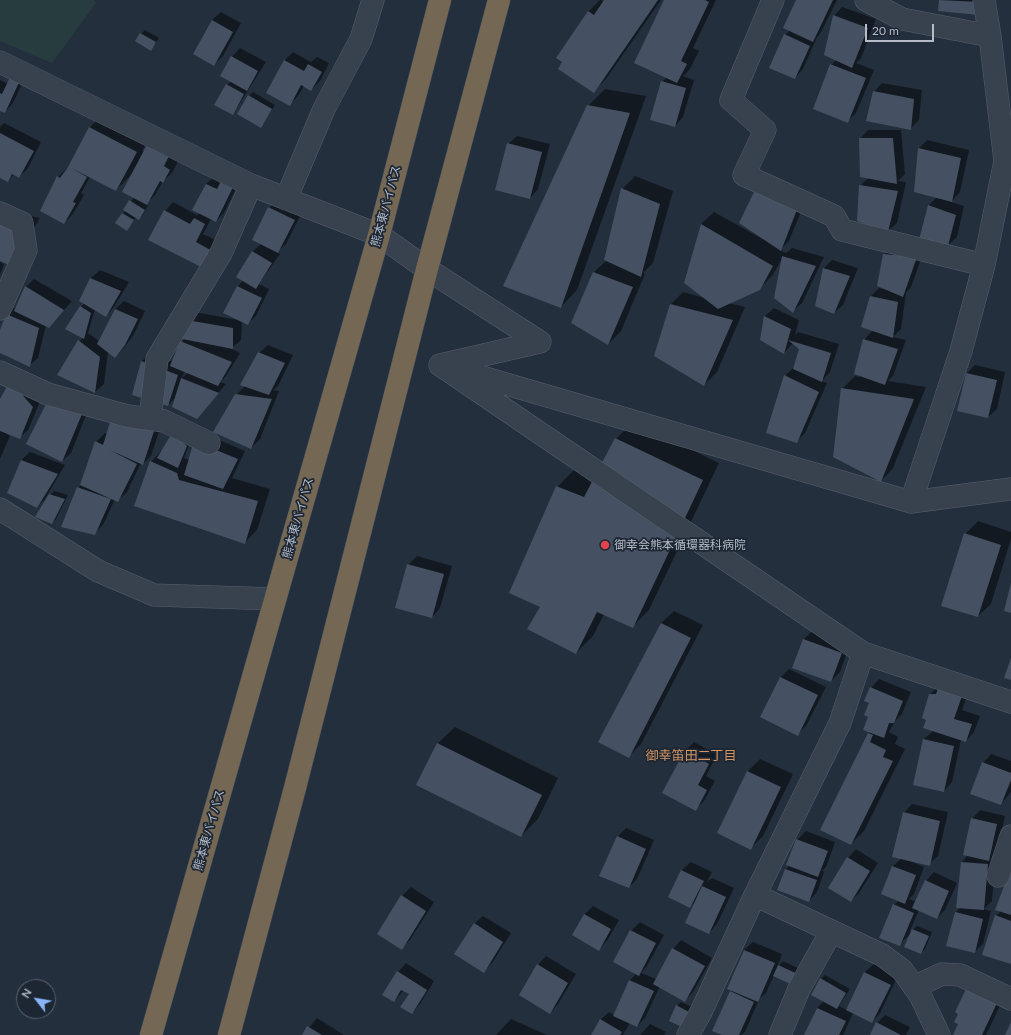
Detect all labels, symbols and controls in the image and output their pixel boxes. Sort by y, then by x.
scale bar [867,16,936,42]
text: 20 m [872,23,899,38]
street label: 熊本東バイパス [368,164,404,248]
street label: 熊本東バイパス [280,476,316,560]
place label: 御幸会熊本循環器科病院 [614,538,746,552]
marker: 御幸会熊本循環器科病院 [599,539,611,551]
district label: 御幸笛田二丁目 [646,748,736,764]
street label: 熊本東バイパス [191,788,227,872]
north arrow [16,979,56,1019]
text: N [18,986,34,1000]

